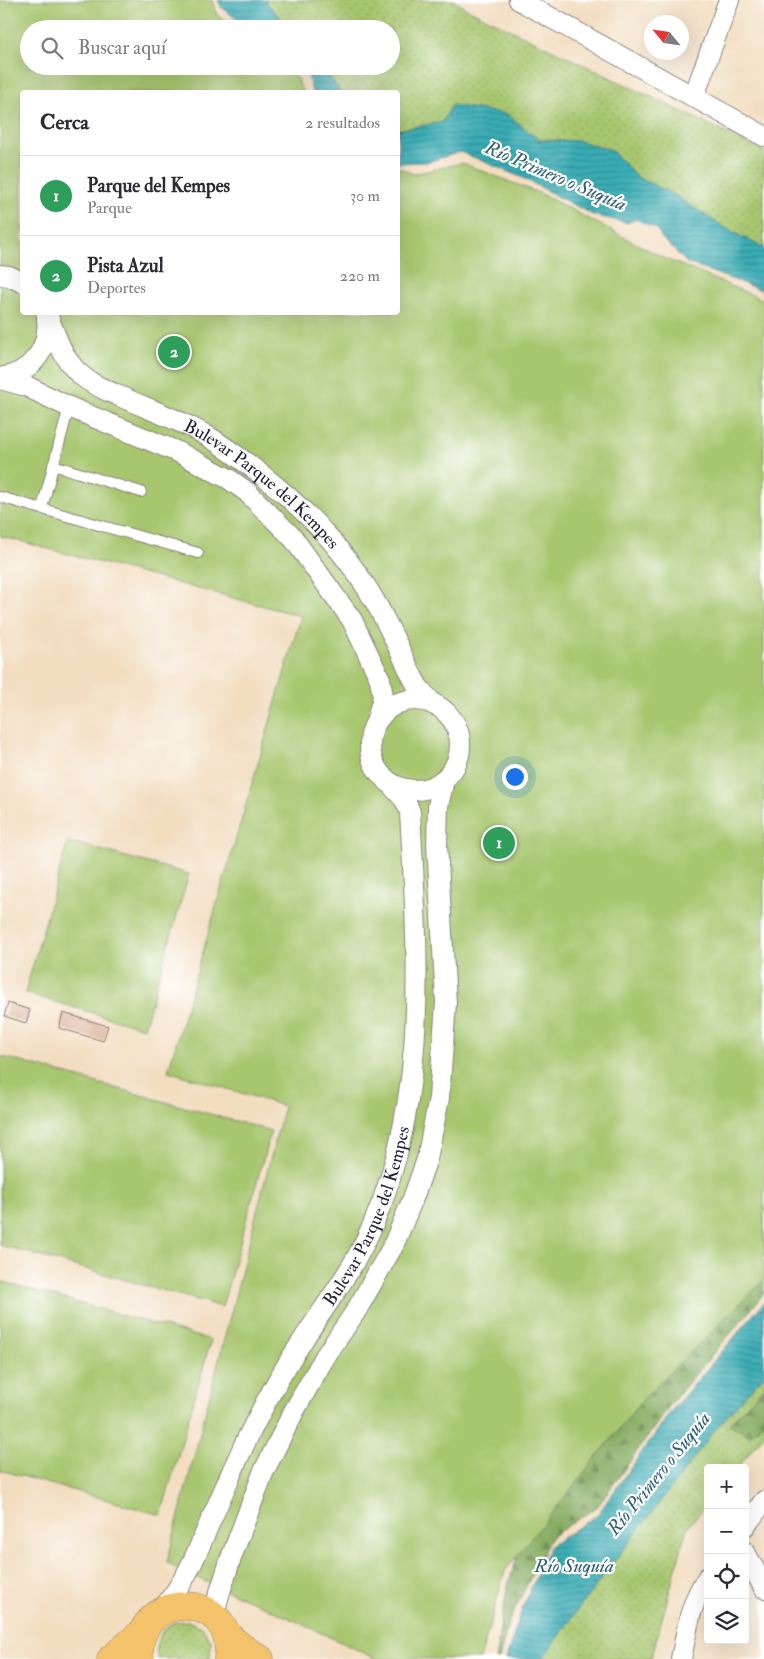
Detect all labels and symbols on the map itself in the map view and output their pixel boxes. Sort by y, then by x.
north arrow [644,15,689,60]
water label: Río Primero o Suquía [480,135,630,217]
pin: 2 [158,333,190,371]
street label: Bulevar Parque del Kempes [180,415,344,554]
your location [502,764,528,790]
pin: 1 [483,824,515,862]
street label: Bulevar Parque del Kempes [318,1124,415,1311]
water label: Río Primero o Suquía [601,1407,716,1541]
water label: Río Suquía [533,1554,614,1578]

